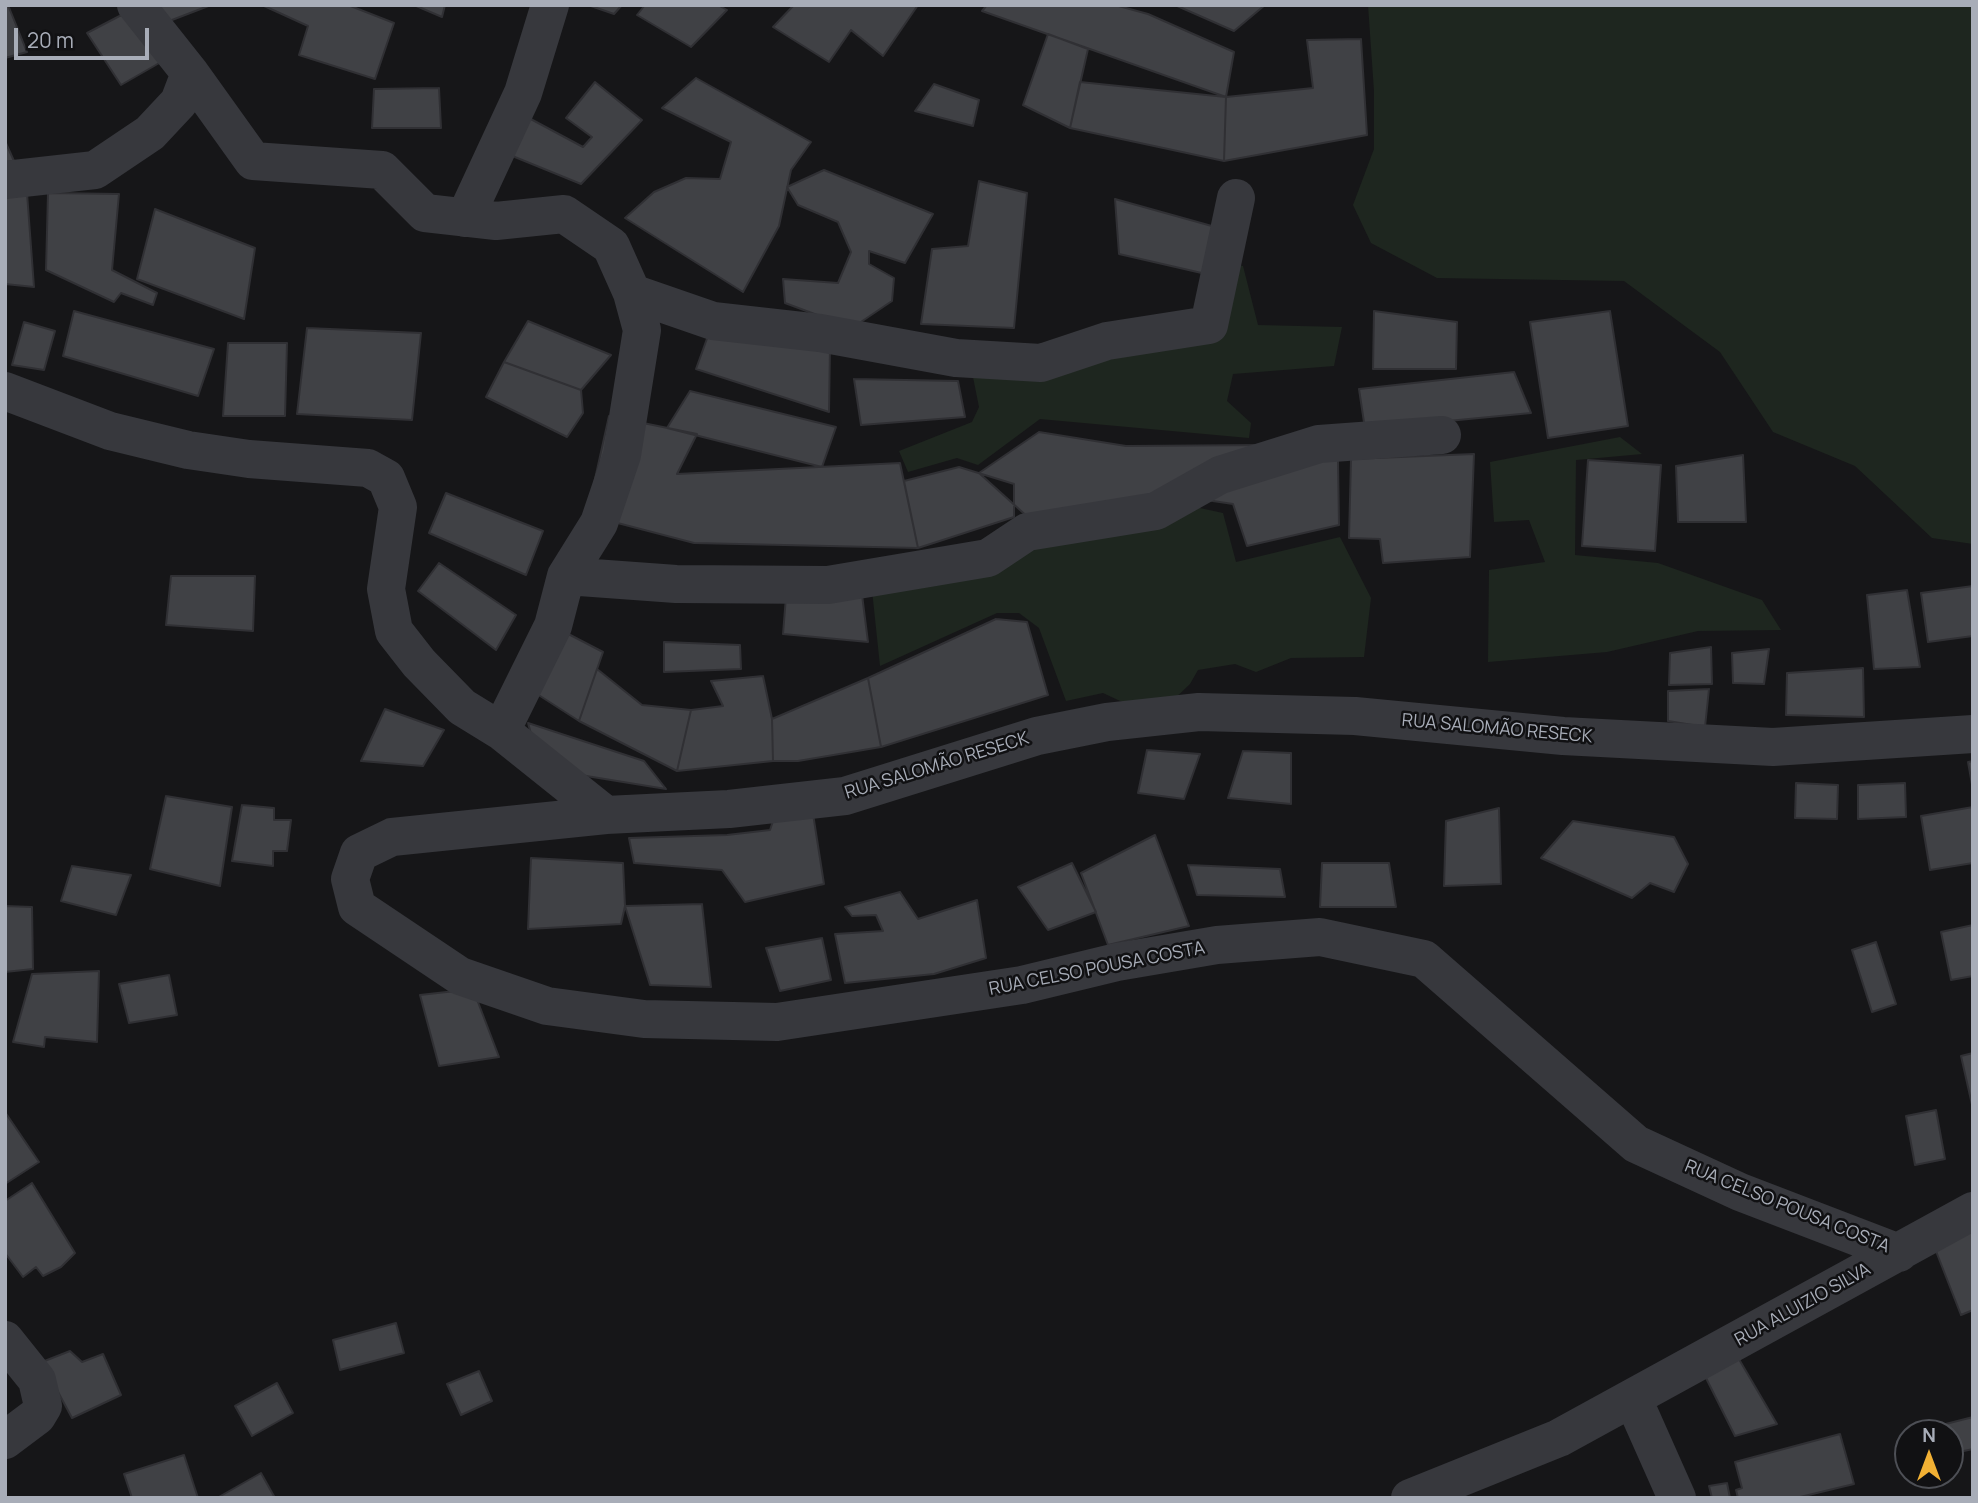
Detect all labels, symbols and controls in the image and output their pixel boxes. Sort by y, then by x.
scale bar [18,14,152,58]
text: 20 m [27,26,74,54]
street label: RUA SALOMÃO RESECK [1401,710,1593,748]
street label: RUA SALOMÃO RESECK [842,728,1032,804]
street label: RUA CELSO POUSA COSTA [987,937,1207,1001]
street label: RUA CELSO POUSA COSTA [1681,1156,1893,1258]
street label: RUA ALUIZIO SILVA [1731,1259,1875,1351]
north arrow [1894,1419,1964,1489]
text: N [1922,1422,1936,1448]

